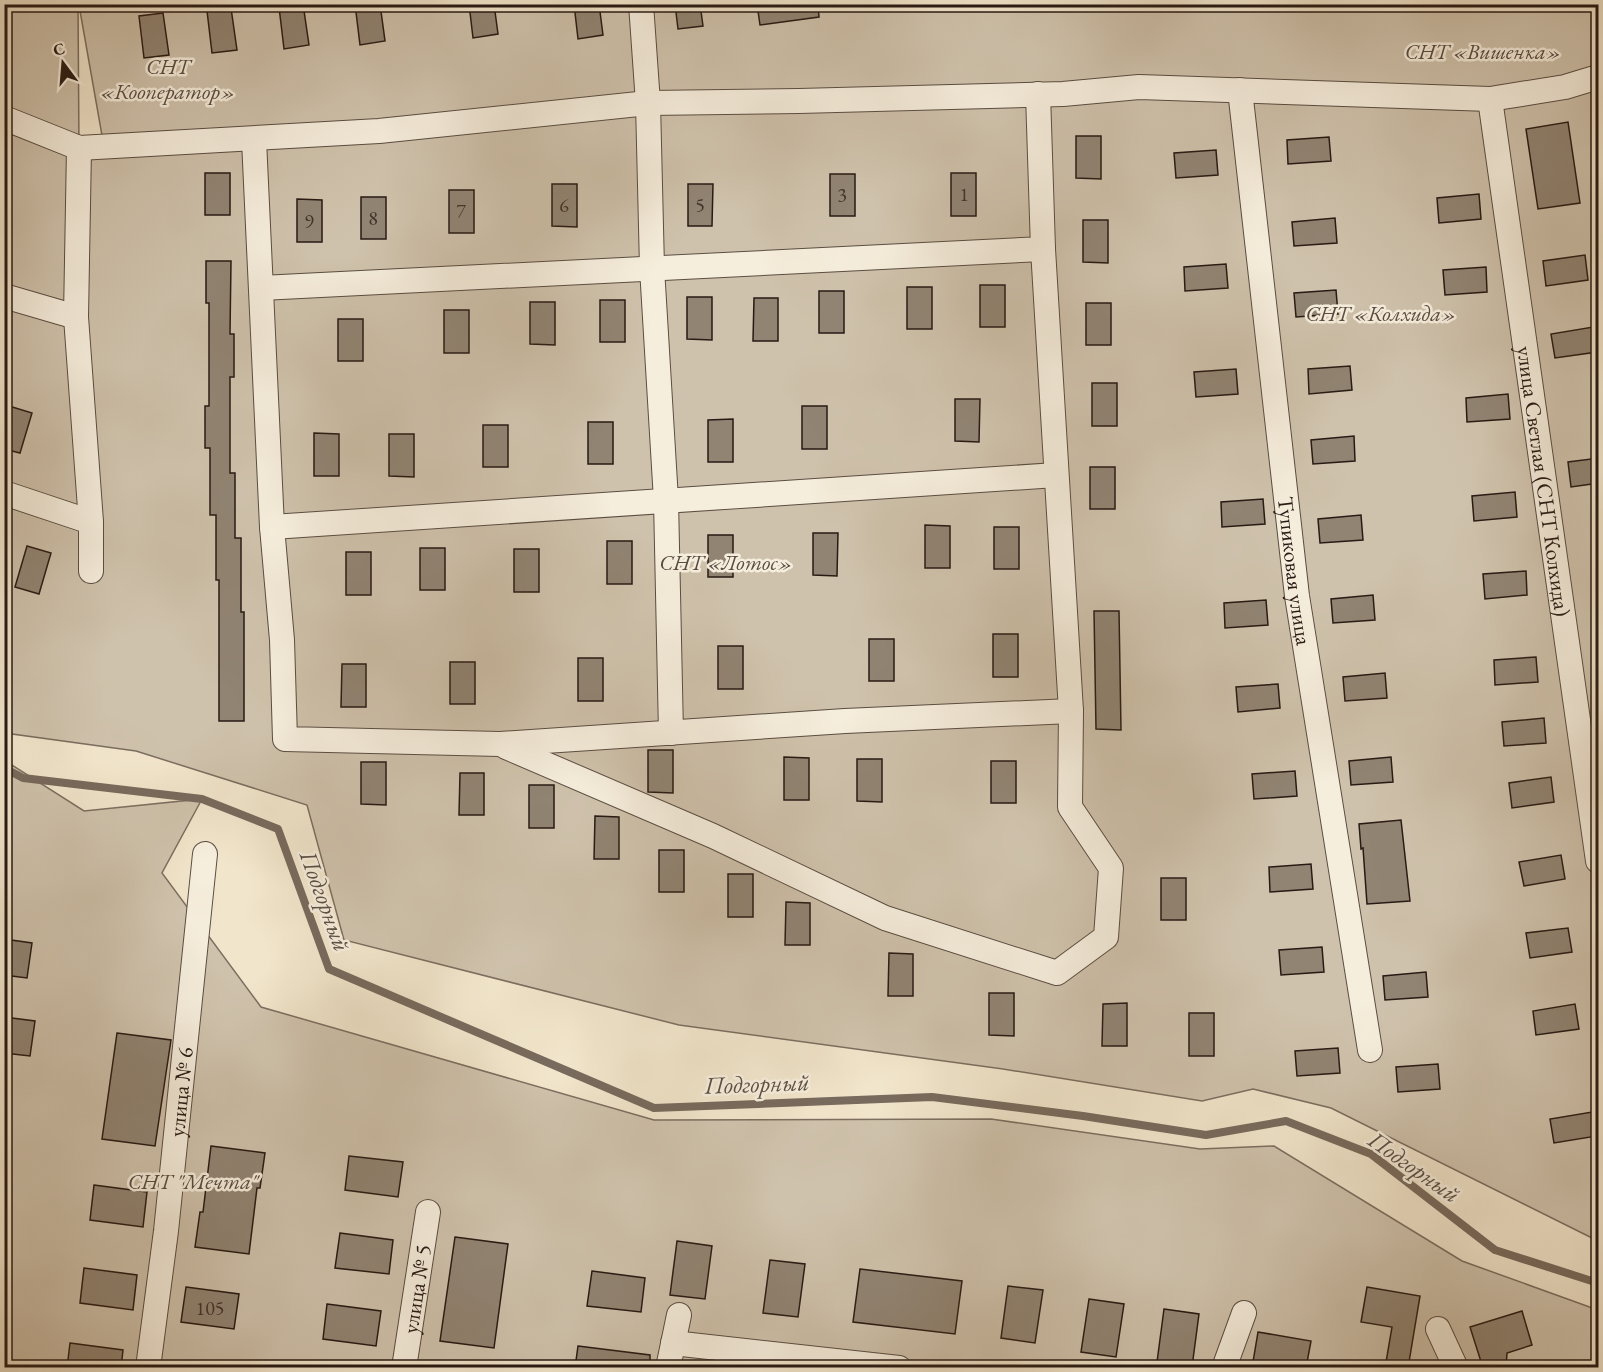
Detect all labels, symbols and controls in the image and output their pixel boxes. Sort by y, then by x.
north arrow [33,33,93,93]
text: С [51,37,67,61]
park label: СНТ «Вишенка» [1405,37,1561,66]
park label: СНТ «Кооператор» [101,52,235,106]
house number: 1 [959,181,969,207]
house number: 3 [837,182,847,208]
house number: 6 [559,192,569,218]
house number: 5 [695,192,705,218]
house number: 7 [456,198,466,224]
house number: 8 [368,205,378,231]
house number: 9 [304,208,314,234]
park label: СНТ «Колхида» [1306,299,1456,328]
street label: улица Светлая (СНТ Колхида) [1510,344,1577,618]
street label: Тупиковая улица [1271,495,1319,648]
park label: СНТ «Лотос» [659,548,793,577]
water label: Подгорный [293,845,358,955]
street label: улица № 6 [162,1045,200,1138]
water label: Подгорный [703,1066,810,1101]
water label: Подгорный [1362,1123,1466,1209]
park label: СНТ "Мечта" [128,1167,261,1196]
street label: улица № 5 [395,1242,438,1336]
house number: 105 [196,1295,224,1321]

